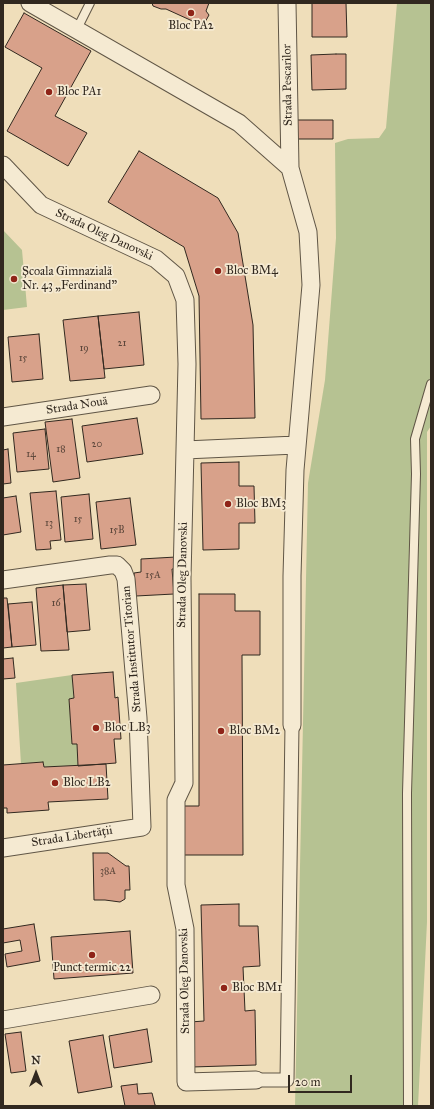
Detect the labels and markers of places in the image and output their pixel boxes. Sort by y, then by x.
marker: Bloc PA2 [186,8,196,18]
place label: Bloc PA2 [168,19,214,33]
place label: Bloc PA1 [57,85,101,99]
marker: Bloc PA1 [44,87,54,97]
place label: Bloc BM4 [226,264,278,278]
place label: Școala Gimnazială Nr. 43 „Ferdinand” [22,265,117,293]
marker: Bloc BM4 [213,266,223,276]
marker: Școala Gimnazială Nr. 43 „Ferdinand” [9,274,19,284]
place label: Bloc BM3 [236,497,286,511]
marker: Bloc BM3 [223,499,233,509]
place label: Bloc LB3 [104,721,151,735]
marker: Bloc LB3 [91,723,101,733]
place label: Bloc BM2 [229,724,280,738]
marker: Bloc BM2 [216,726,226,736]
place label: Bloc LB2 [63,776,111,790]
marker: Bloc LB2 [50,778,60,788]
marker: Punct termic 22 [87,950,97,960]
place label: Punct termic 22 [53,961,131,975]
place label: Bloc BM1 [232,981,282,995]
marker: Bloc BM1 [219,983,229,993]

